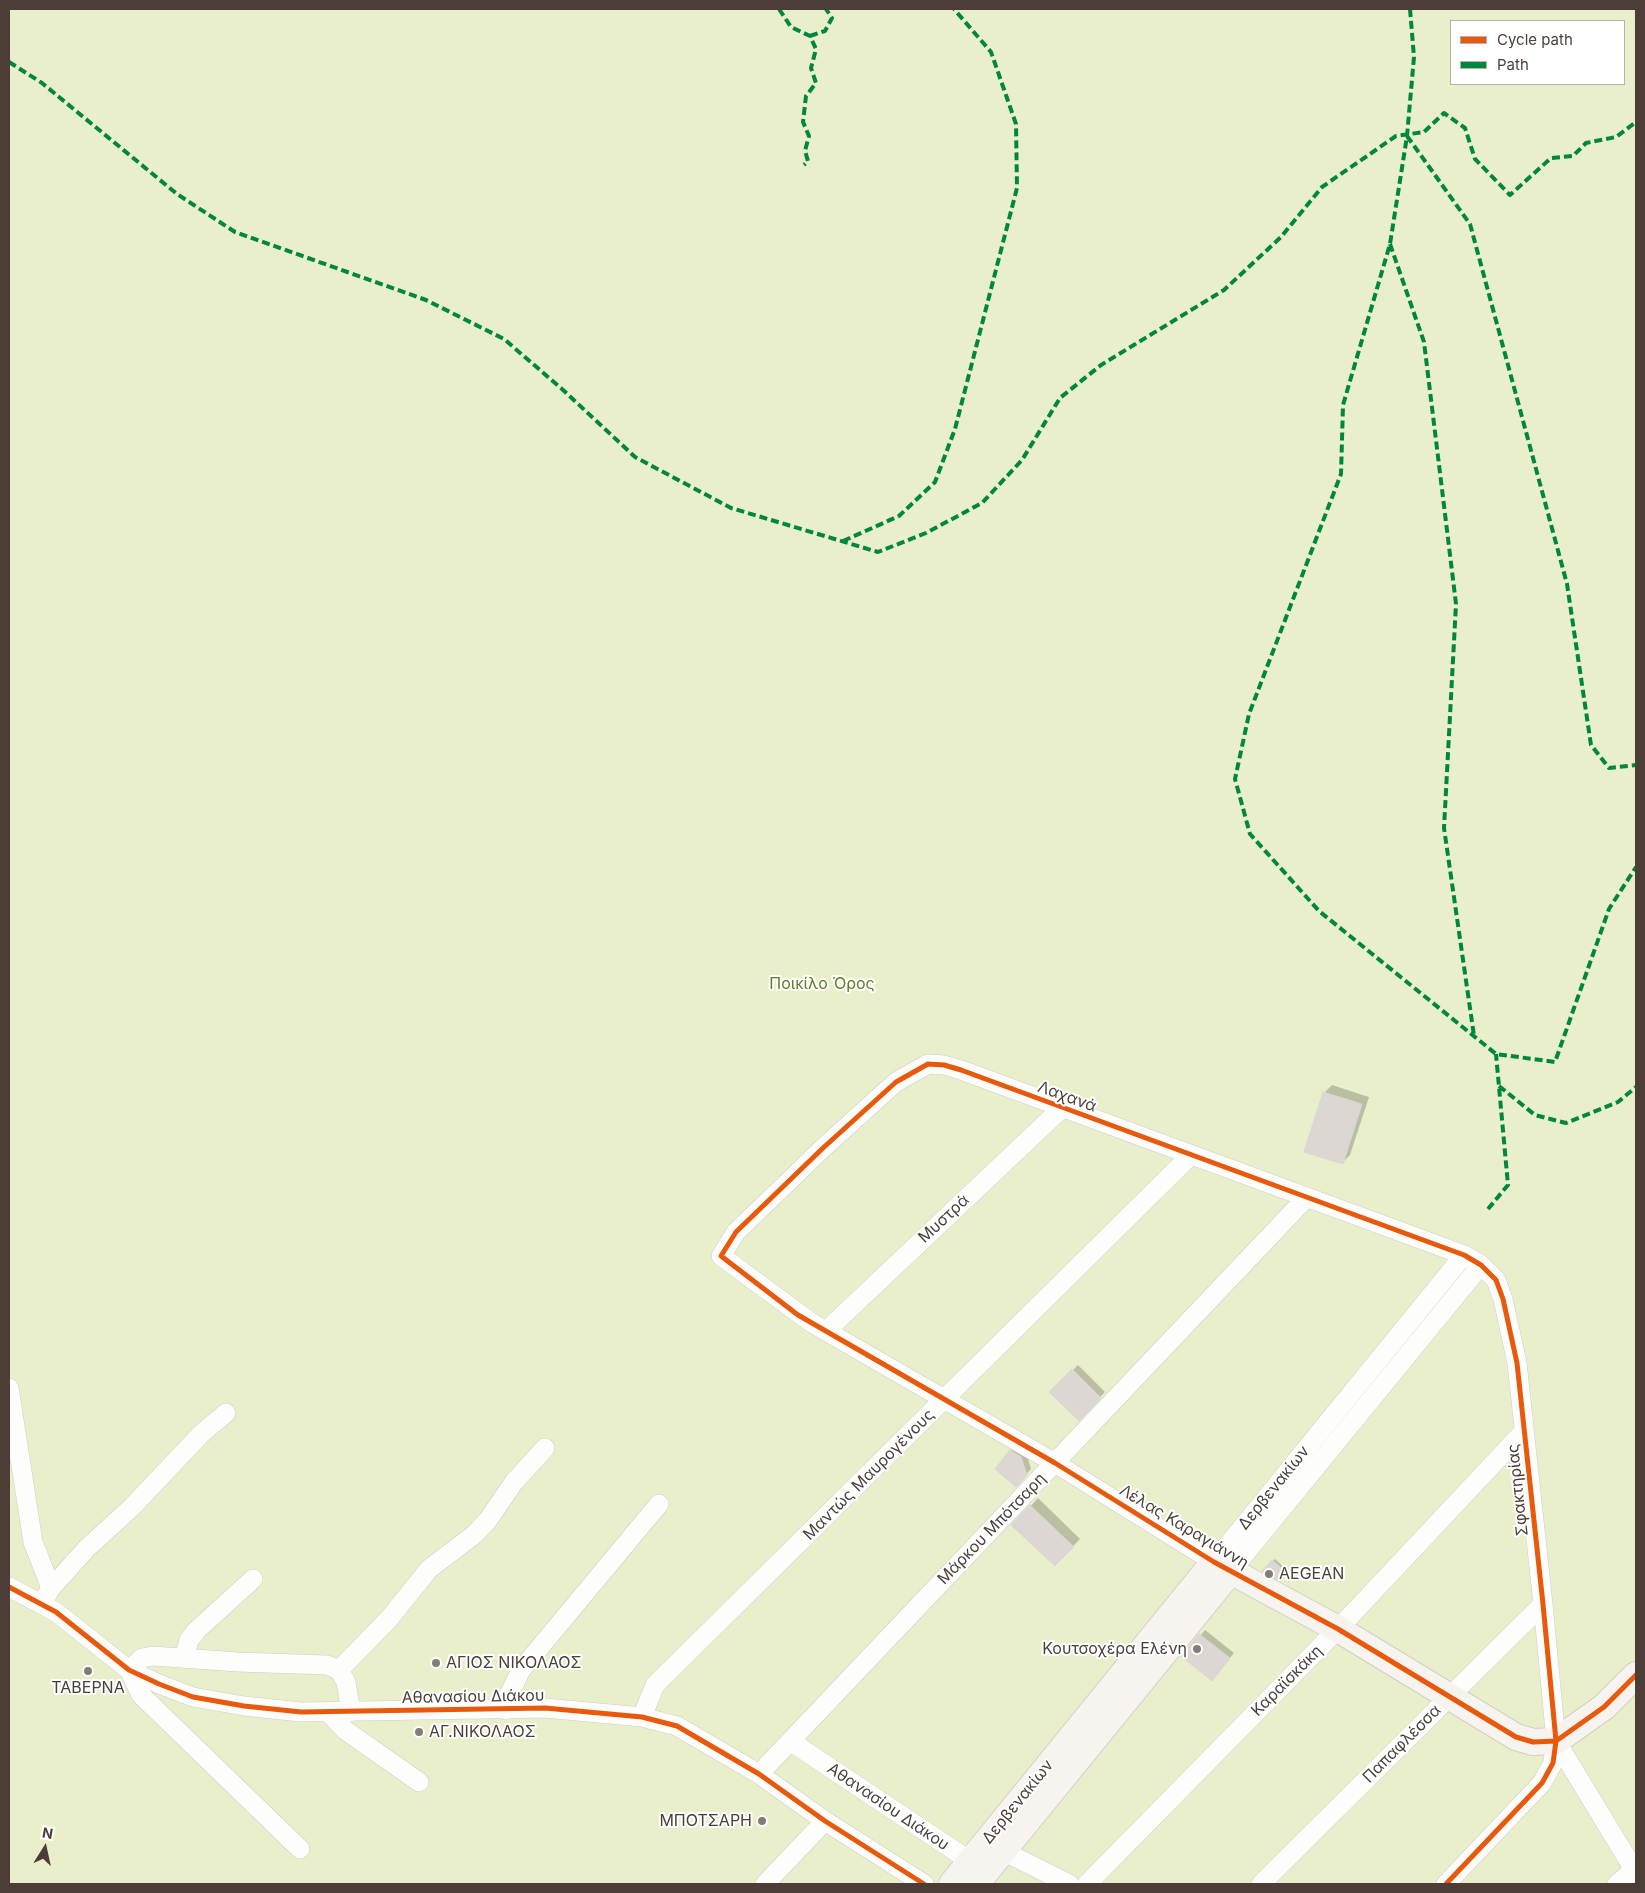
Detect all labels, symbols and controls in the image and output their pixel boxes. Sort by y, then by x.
legend [1450,20,1625,85]
text: Cycle path [1497,30,1573,49]
text: Path [1497,55,1529,74]
park label: Ποικίλο Όρος [769,974,875,994]
street label: Λαχανά [1035,1078,1099,1116]
street label: Μυστρά [915,1191,973,1247]
street label: Μαντώς Μαυρογένους [799,1405,939,1545]
street label: Δερβενακίων [1234,1442,1314,1534]
street label: Σφακτηρίας [1504,1443,1532,1537]
street label: Μάρκου Μπότσαρη [934,1469,1050,1589]
street label: Λέλας Καραγιάννη [1116,1481,1252,1573]
place label: AEGEAN [1279,1564,1344,1584]
marker: AEGEAN [1263,1568,1275,1580]
place label: Κουτσοχέρα Ελένη [1042,1639,1187,1659]
street label: Καραϊσκάκη [1248,1642,1326,1720]
marker: Κουτσοχέρα Ελένη [1191,1643,1203,1655]
place label: ΑΓΙΟΣ ΝΙΚΟΛΑΟΣ [446,1653,582,1673]
marker: ΑΓΙΟΣ ΝΙΚΟΛΑΟΣ [430,1657,442,1669]
marker: ΤΑΒΕΡΝΑ [82,1665,94,1677]
place label: ΤΑΒΕΡΝΑ [51,1678,125,1698]
street label: Αθανασίου Διάκου [402,1686,544,1708]
street label: Παπαφλέσσα [1359,1701,1445,1787]
place label: ΑΓ.ΝΙΚΟΛΑΟΣ [429,1722,536,1742]
marker: ΑΓ.ΝΙΚΟΛΑΟΣ [413,1726,425,1738]
street label: Δερβενακίων [978,1756,1058,1848]
street label: Αθανασίου Διάκου [824,1759,952,1855]
place label: ΜΠΟΤΣΑΡΗ [659,1811,752,1831]
marker: ΜΠΟΤΣΑΡΗ [756,1815,768,1827]
north arrow [20,1823,70,1873]
text: N [41,1823,54,1842]

